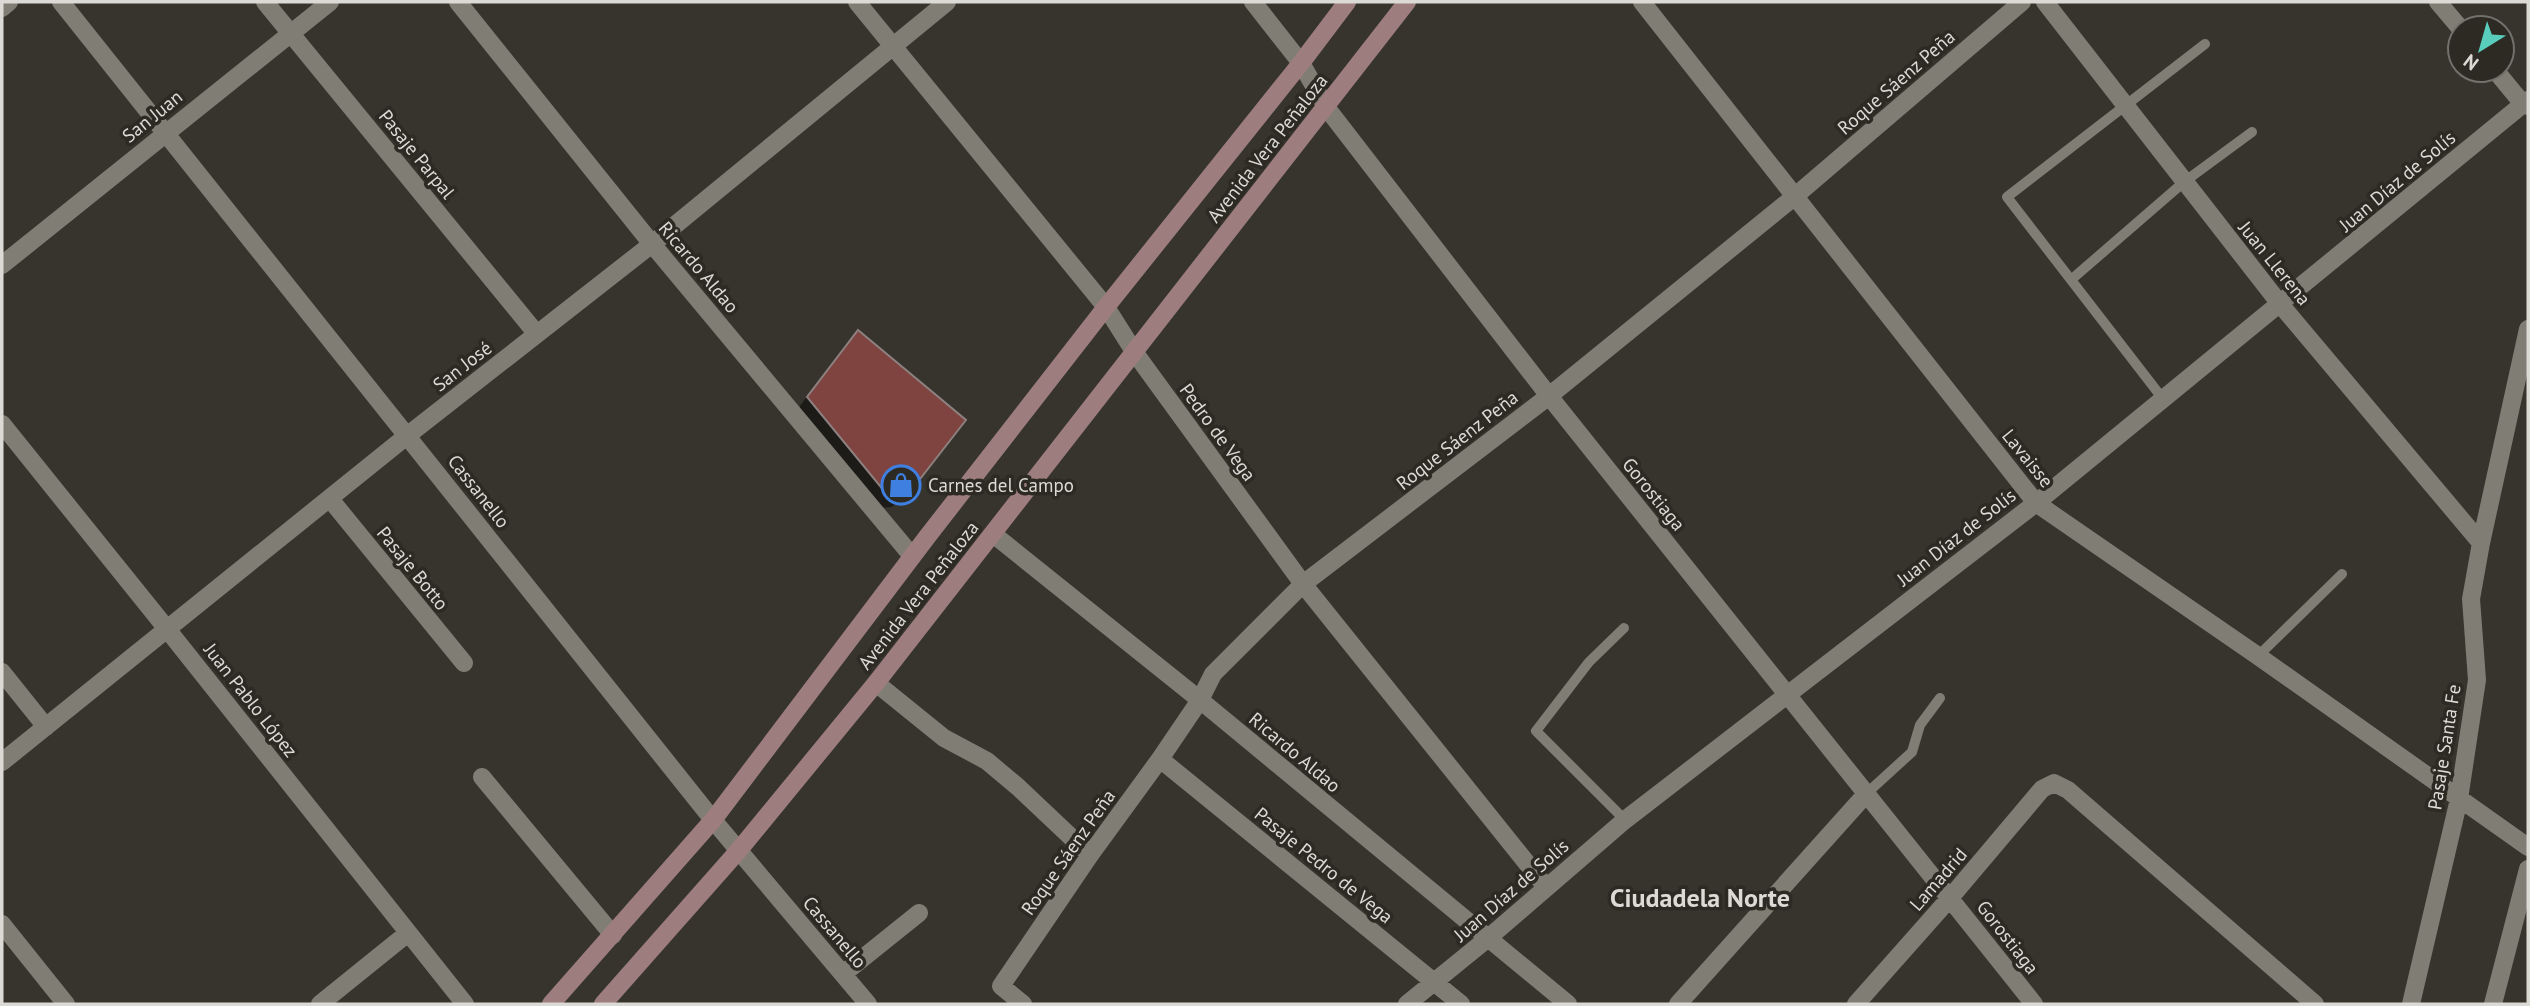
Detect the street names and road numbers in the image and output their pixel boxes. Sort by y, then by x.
street label: Roque Sáenz Peña [1832,24,1960,140]
street label: Avenida Vera Peñaloza [1202,69,1332,227]
street label: San Juan [117,84,187,148]
street label: Pasaje Parpal [374,105,460,204]
street label: Juan Díaz de Solís [2333,125,2460,237]
street label: Juan Llerena [2233,215,2316,310]
street label: Ricardo Aldao [654,216,744,318]
street label: San José [428,336,496,396]
street label: Pedro de Vega [1175,379,1261,485]
street label: Roque Sáenz Peña [1391,385,1523,495]
street label: Lavaisse [1997,424,2059,492]
street label: Cassanello [443,449,515,533]
street label: Gorostiaga [1617,453,1691,535]
street label: Juan Díaz de Solís [1891,483,2020,592]
street label: Avenida Vera Peñaloza [853,516,983,674]
street label: Pasaje Botto [372,521,454,615]
street label: Juan Pablo López [198,637,303,762]
street label: Pasaje Santa Fe [2422,682,2466,812]
street label: Ricardo Aldao [1244,707,1346,797]
street label: Roque Sáenz Peña [1016,785,1120,919]
street label: Pasaje Pedro de Vega [1250,802,1398,928]
street label: Juan Díaz de Solís [1448,834,1573,947]
street label: Lamadrid [1904,843,1972,915]
street label: Cassanello [798,891,872,973]
street label: Gorostiaga [1972,895,2044,979]

